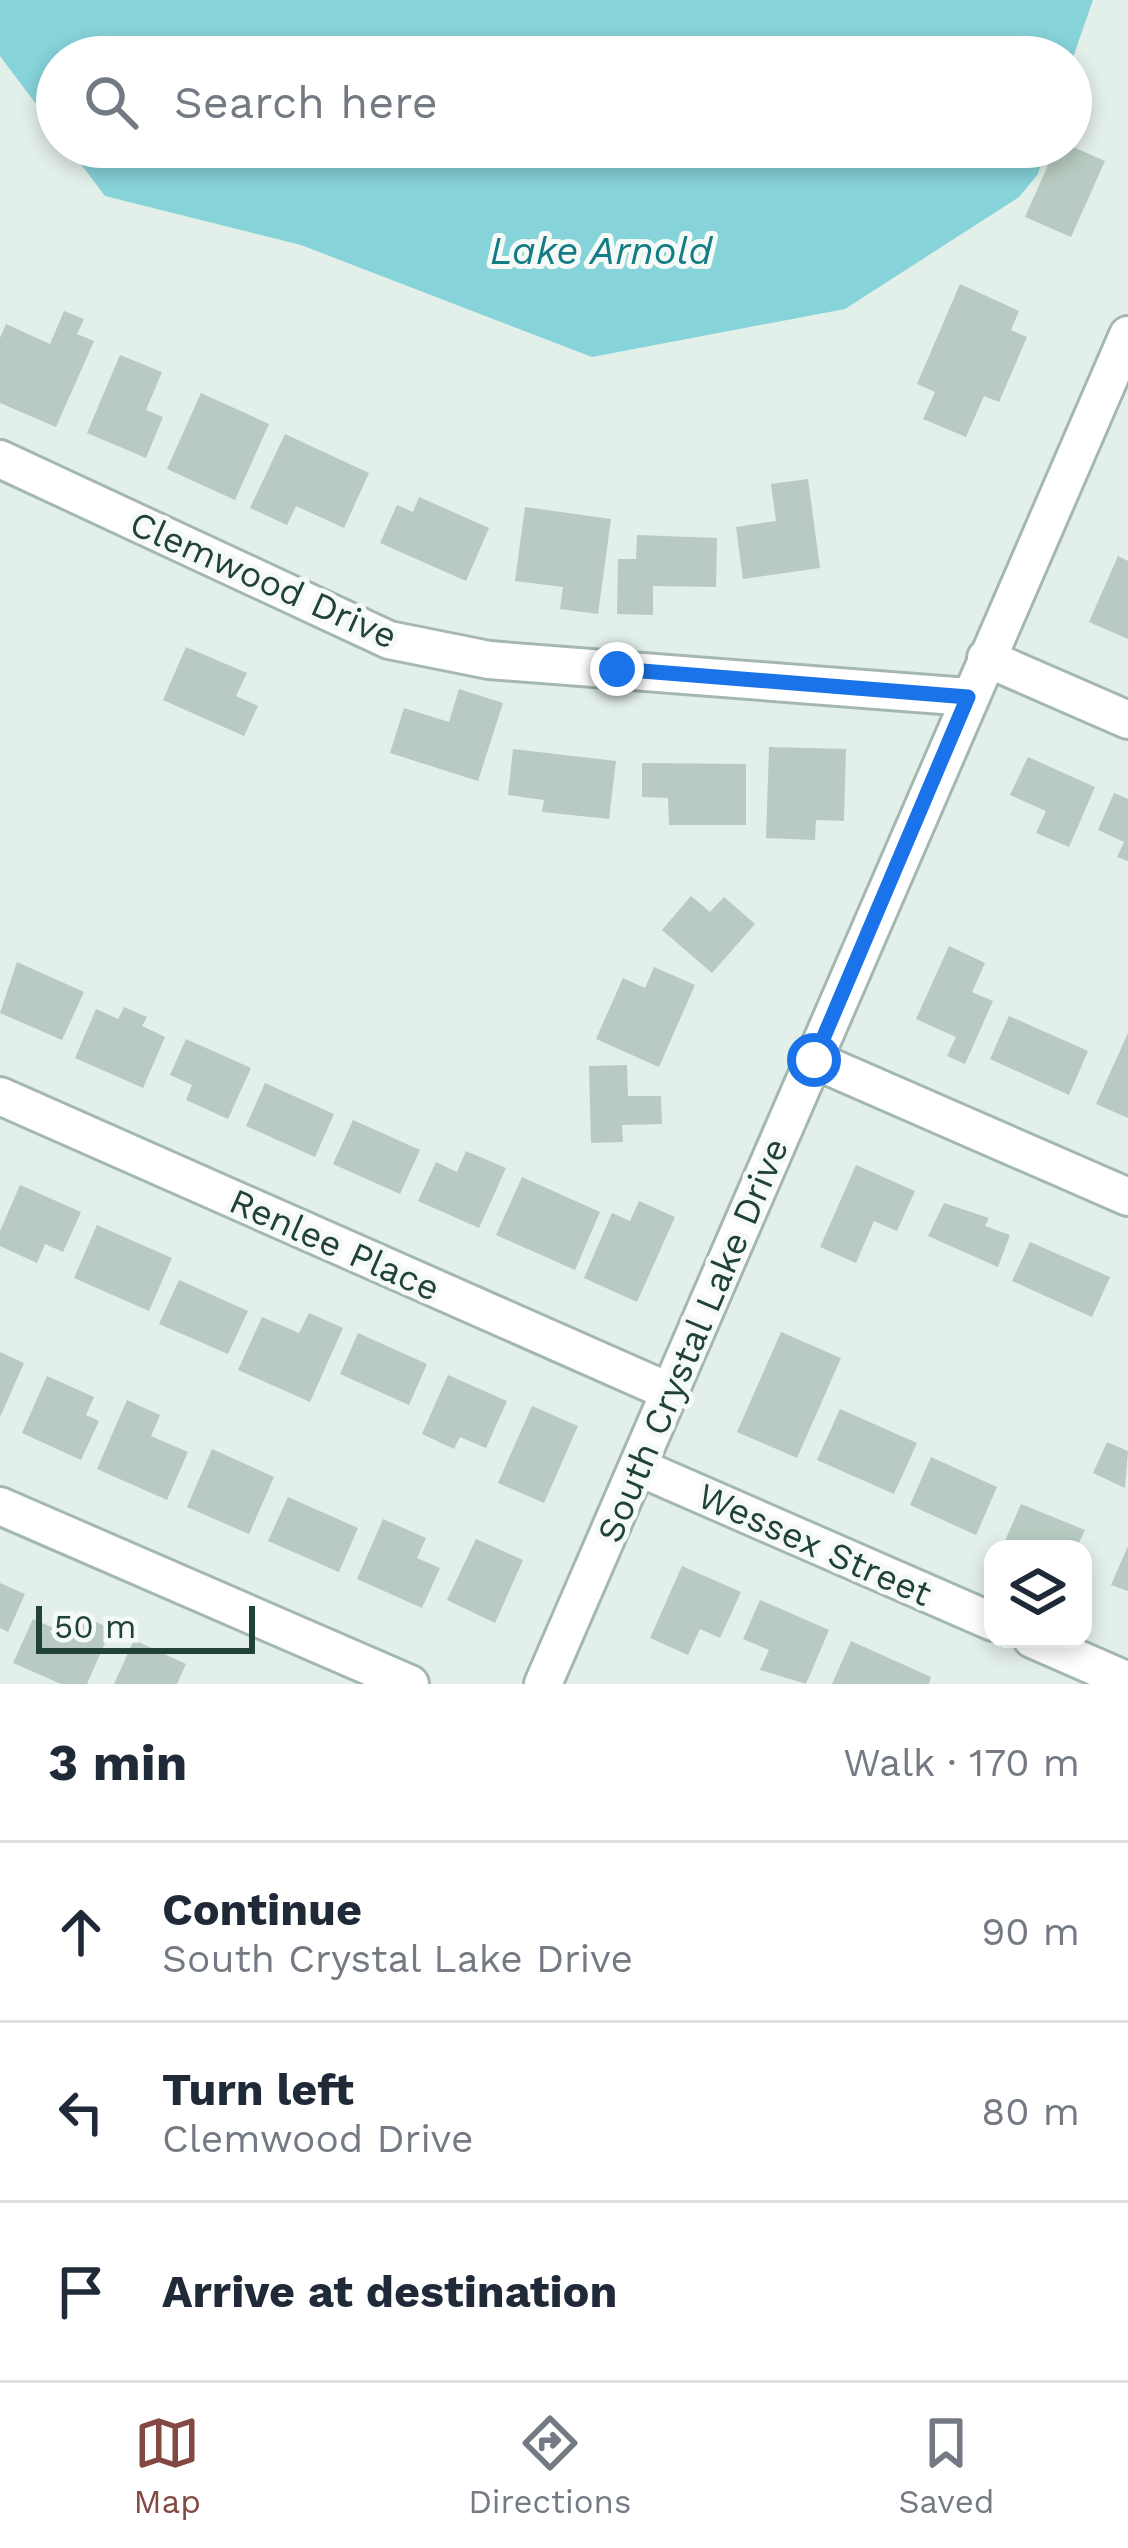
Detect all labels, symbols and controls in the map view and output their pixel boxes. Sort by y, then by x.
search box [36,36,1092,168]
icon: search [78,69,144,135]
text: Search here [174,76,438,129]
water label: Lake Arnold [490,228,713,273]
street label: Clemwood Drive [124,502,404,658]
route end [590,642,644,696]
route start [787,1033,841,1087]
street label: South Crystal Lake Drive [589,1132,797,1549]
street label: Renlee Place [223,1180,446,1310]
street label: Wessex Street [691,1475,938,1615]
map controls [984,1540,1092,1648]
button: layers [984,1540,1092,1648]
scale bar [36,1600,255,1653]
text: 50 m [54,1607,136,1646]
text: 3 min [48,1733,187,1792]
text: Walk · 170 m [843,1740,1080,1785]
text: Continue [162,1883,362,1936]
icon: ahead [48,1899,114,1965]
text: 90 m [981,1909,1080,1954]
text: South Crystal Lake Drive [162,1936,633,1981]
text: Turn left [162,2063,354,2116]
icon: left [48,2079,114,2145]
text: 80 m [981,2089,1080,2134]
text: Clemwood Drive [162,2116,474,2161]
icon: arrive [48,2259,114,2325]
text: Arrive at destination [162,2265,617,2318]
tab: Map [134,2410,201,2521]
tab: Directions [468,2410,631,2521]
tab: Saved [899,2410,994,2521]

